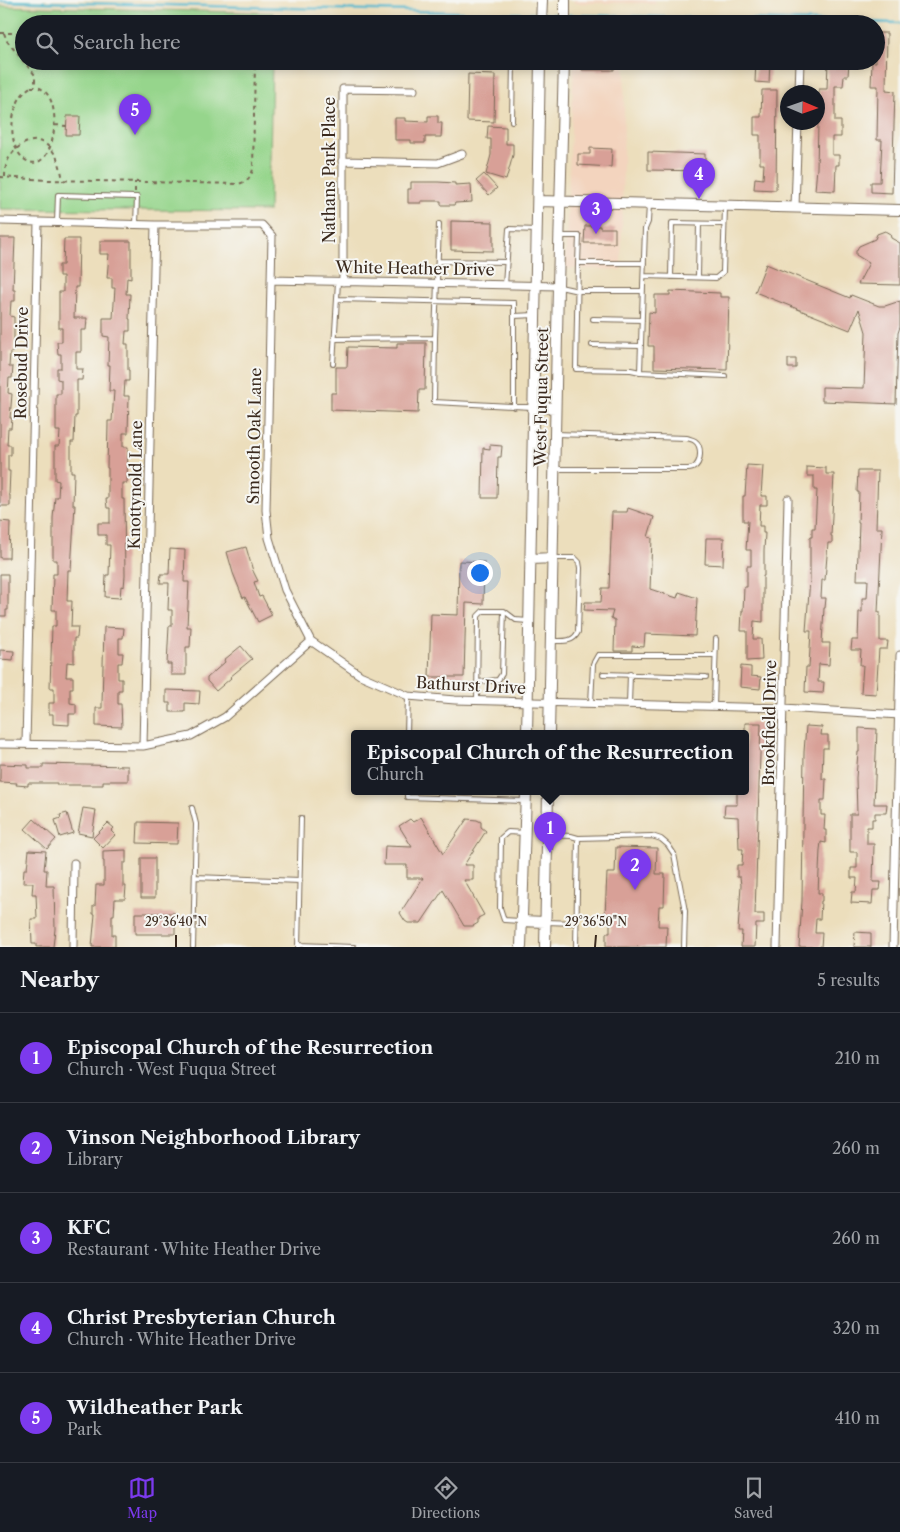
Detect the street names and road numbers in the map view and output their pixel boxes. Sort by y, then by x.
street label: Nathans Park Place [319,97,339,243]
street label: White Heather Drive [334,257,495,279]
street label: Rosebud Drive [10,307,32,419]
street label: West Fuqua Street [530,327,552,468]
street label: Smooth Oak Lane [243,367,265,505]
street label: Knottynold Lane [124,420,146,550]
street label: Brookfield Drive [758,660,780,786]
street label: Bathurst Drive [415,672,527,698]

